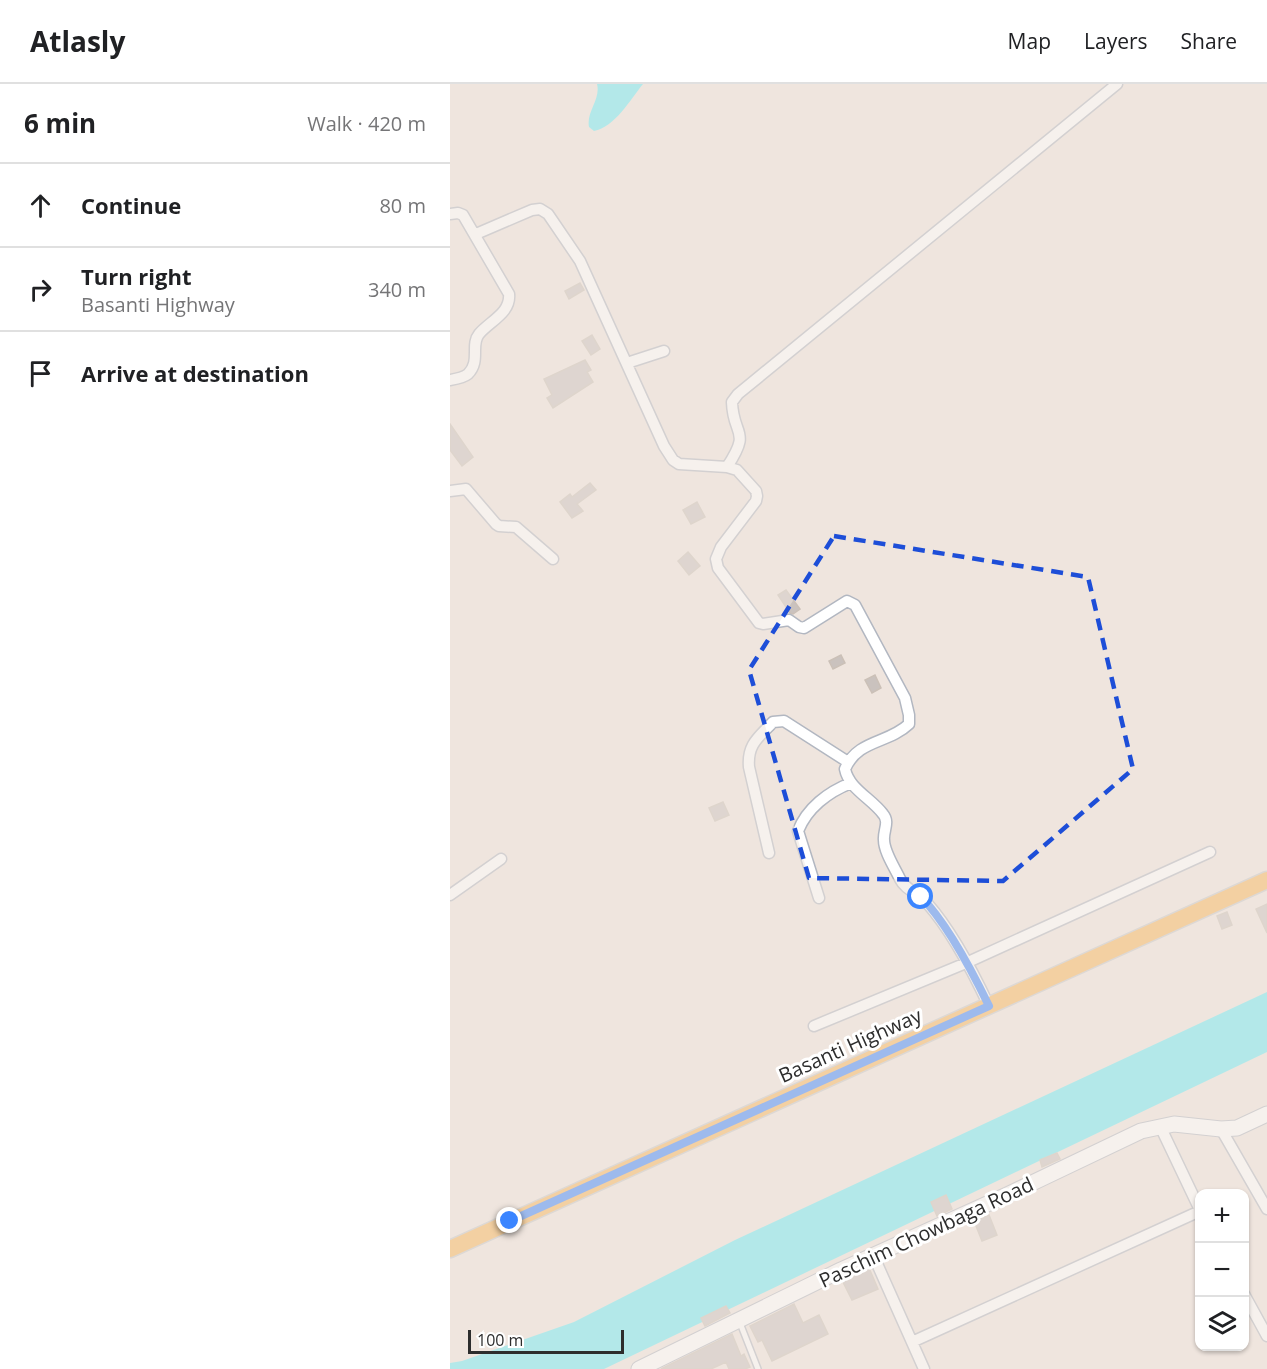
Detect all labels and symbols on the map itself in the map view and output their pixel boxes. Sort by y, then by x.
route start [907,883,933,909]
street label: Basanti Highway [774,1001,927,1089]
street label: Paschim Chowbaga Road [814,1170,1038,1294]
route end [496,1207,522,1233]
scale bar [468,1327,624,1354]

